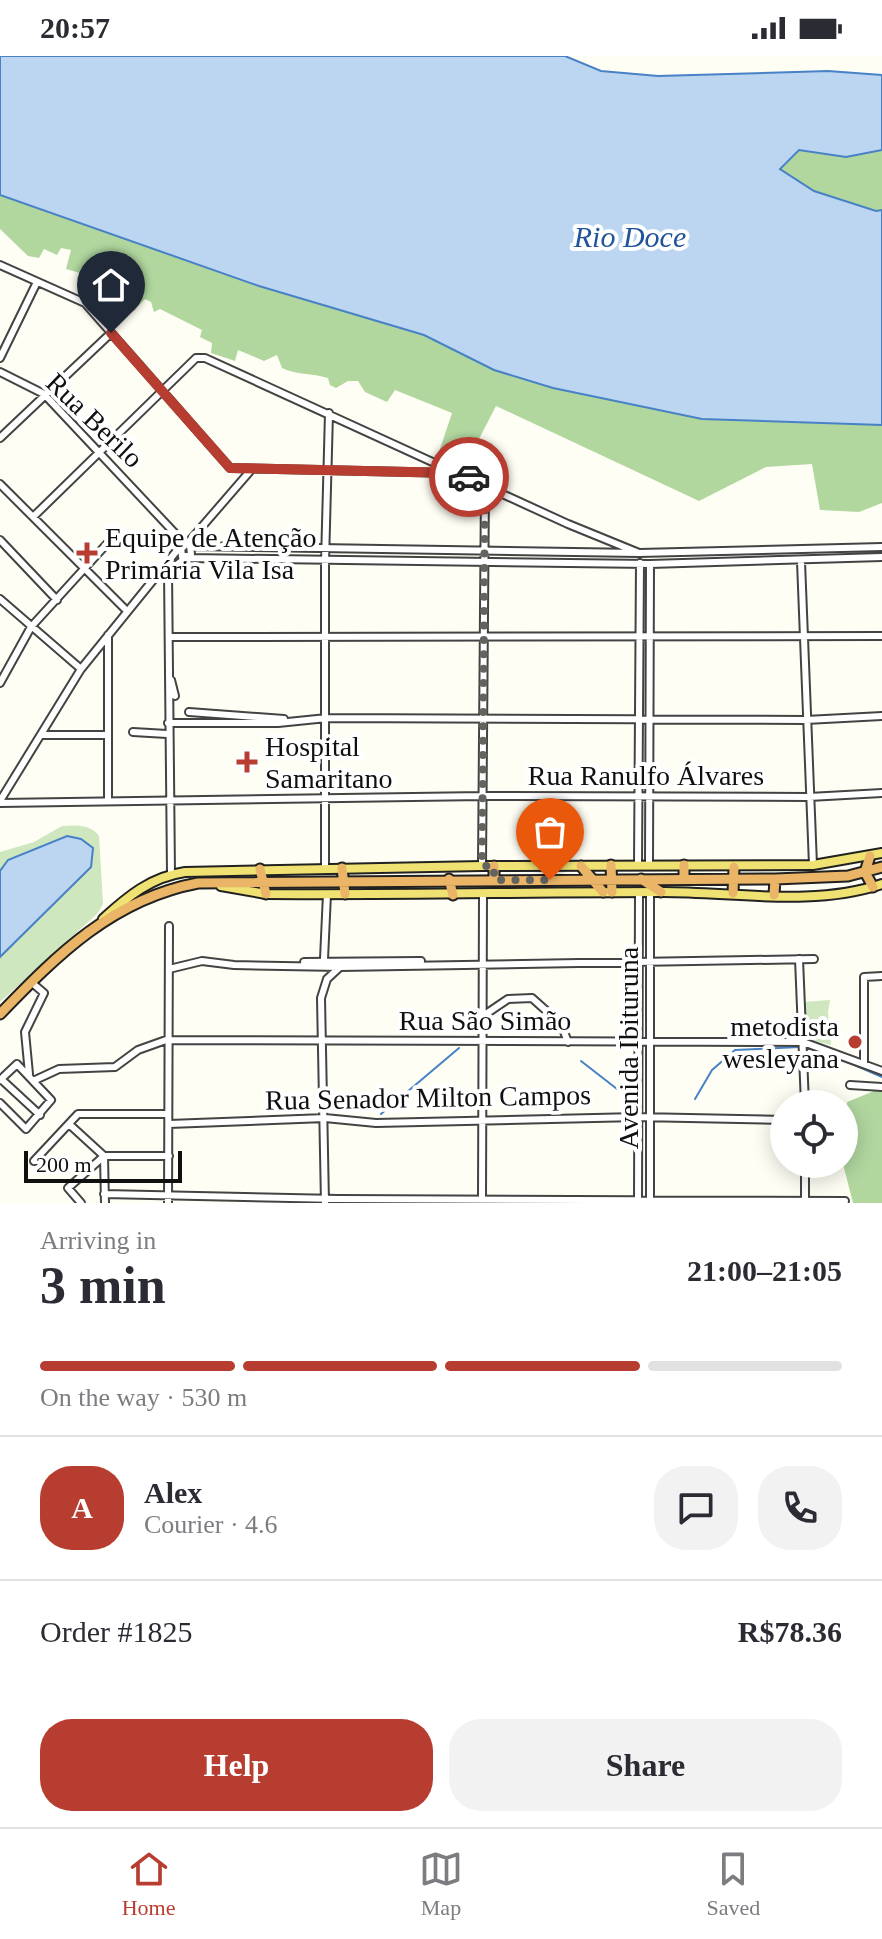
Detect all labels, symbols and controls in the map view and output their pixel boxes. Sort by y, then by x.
text: 20:57 [40,11,110,44]
water label: Rio Doce [573,220,686,253]
pin [77,251,145,333]
icon: home [89,263,133,307]
street label: Rua Berilo [40,367,149,474]
courier [429,437,509,517]
icon: car [447,455,491,499]
place label: Equipe de Atenção Primária Vila Isa [105,522,316,585]
marker: Equipe de Atenção Primária Vila Isa [76,542,98,564]
place label: Hospital Samaritano [265,731,393,794]
marker: Hospital Samaritano [236,751,258,773]
street label: Rua Ranulfo Álvares [528,760,764,791]
pin [516,798,584,880]
icon: bag [528,810,572,854]
street label: Avenida Ibituruna [613,946,644,1149]
street label: Rua São Simão [399,1005,571,1036]
place label: metodista wesleyana [722,1011,840,1074]
marker: metodista wesleyana [846,1033,864,1051]
street label: Rua Senador Milton Campos [265,1079,591,1116]
map controls [770,1090,858,1178]
button: locate [770,1090,858,1178]
scale bar [24,1147,182,1183]
text: 200 m [36,1152,92,1177]
text: Arriving in [40,1226,156,1255]
text: 21:00–21:05 [687,1254,842,1287]
text: 3 min [40,1257,166,1314]
text: On the way · 530 m [40,1383,247,1412]
button: chat [654,1466,738,1550]
button: phone [758,1466,842,1550]
text: Alex [144,1476,202,1509]
text: A [71,1491,93,1524]
text: Courier · 4.6 [144,1510,278,1539]
text: Order #1825 [40,1615,192,1648]
text: R$78.36 [738,1615,842,1648]
button: Help [40,1719,433,1811]
button: Share [449,1719,842,1811]
tab: Home [122,1847,176,1921]
tab: Map [419,1847,463,1921]
tab: Saved [706,1847,760,1921]

